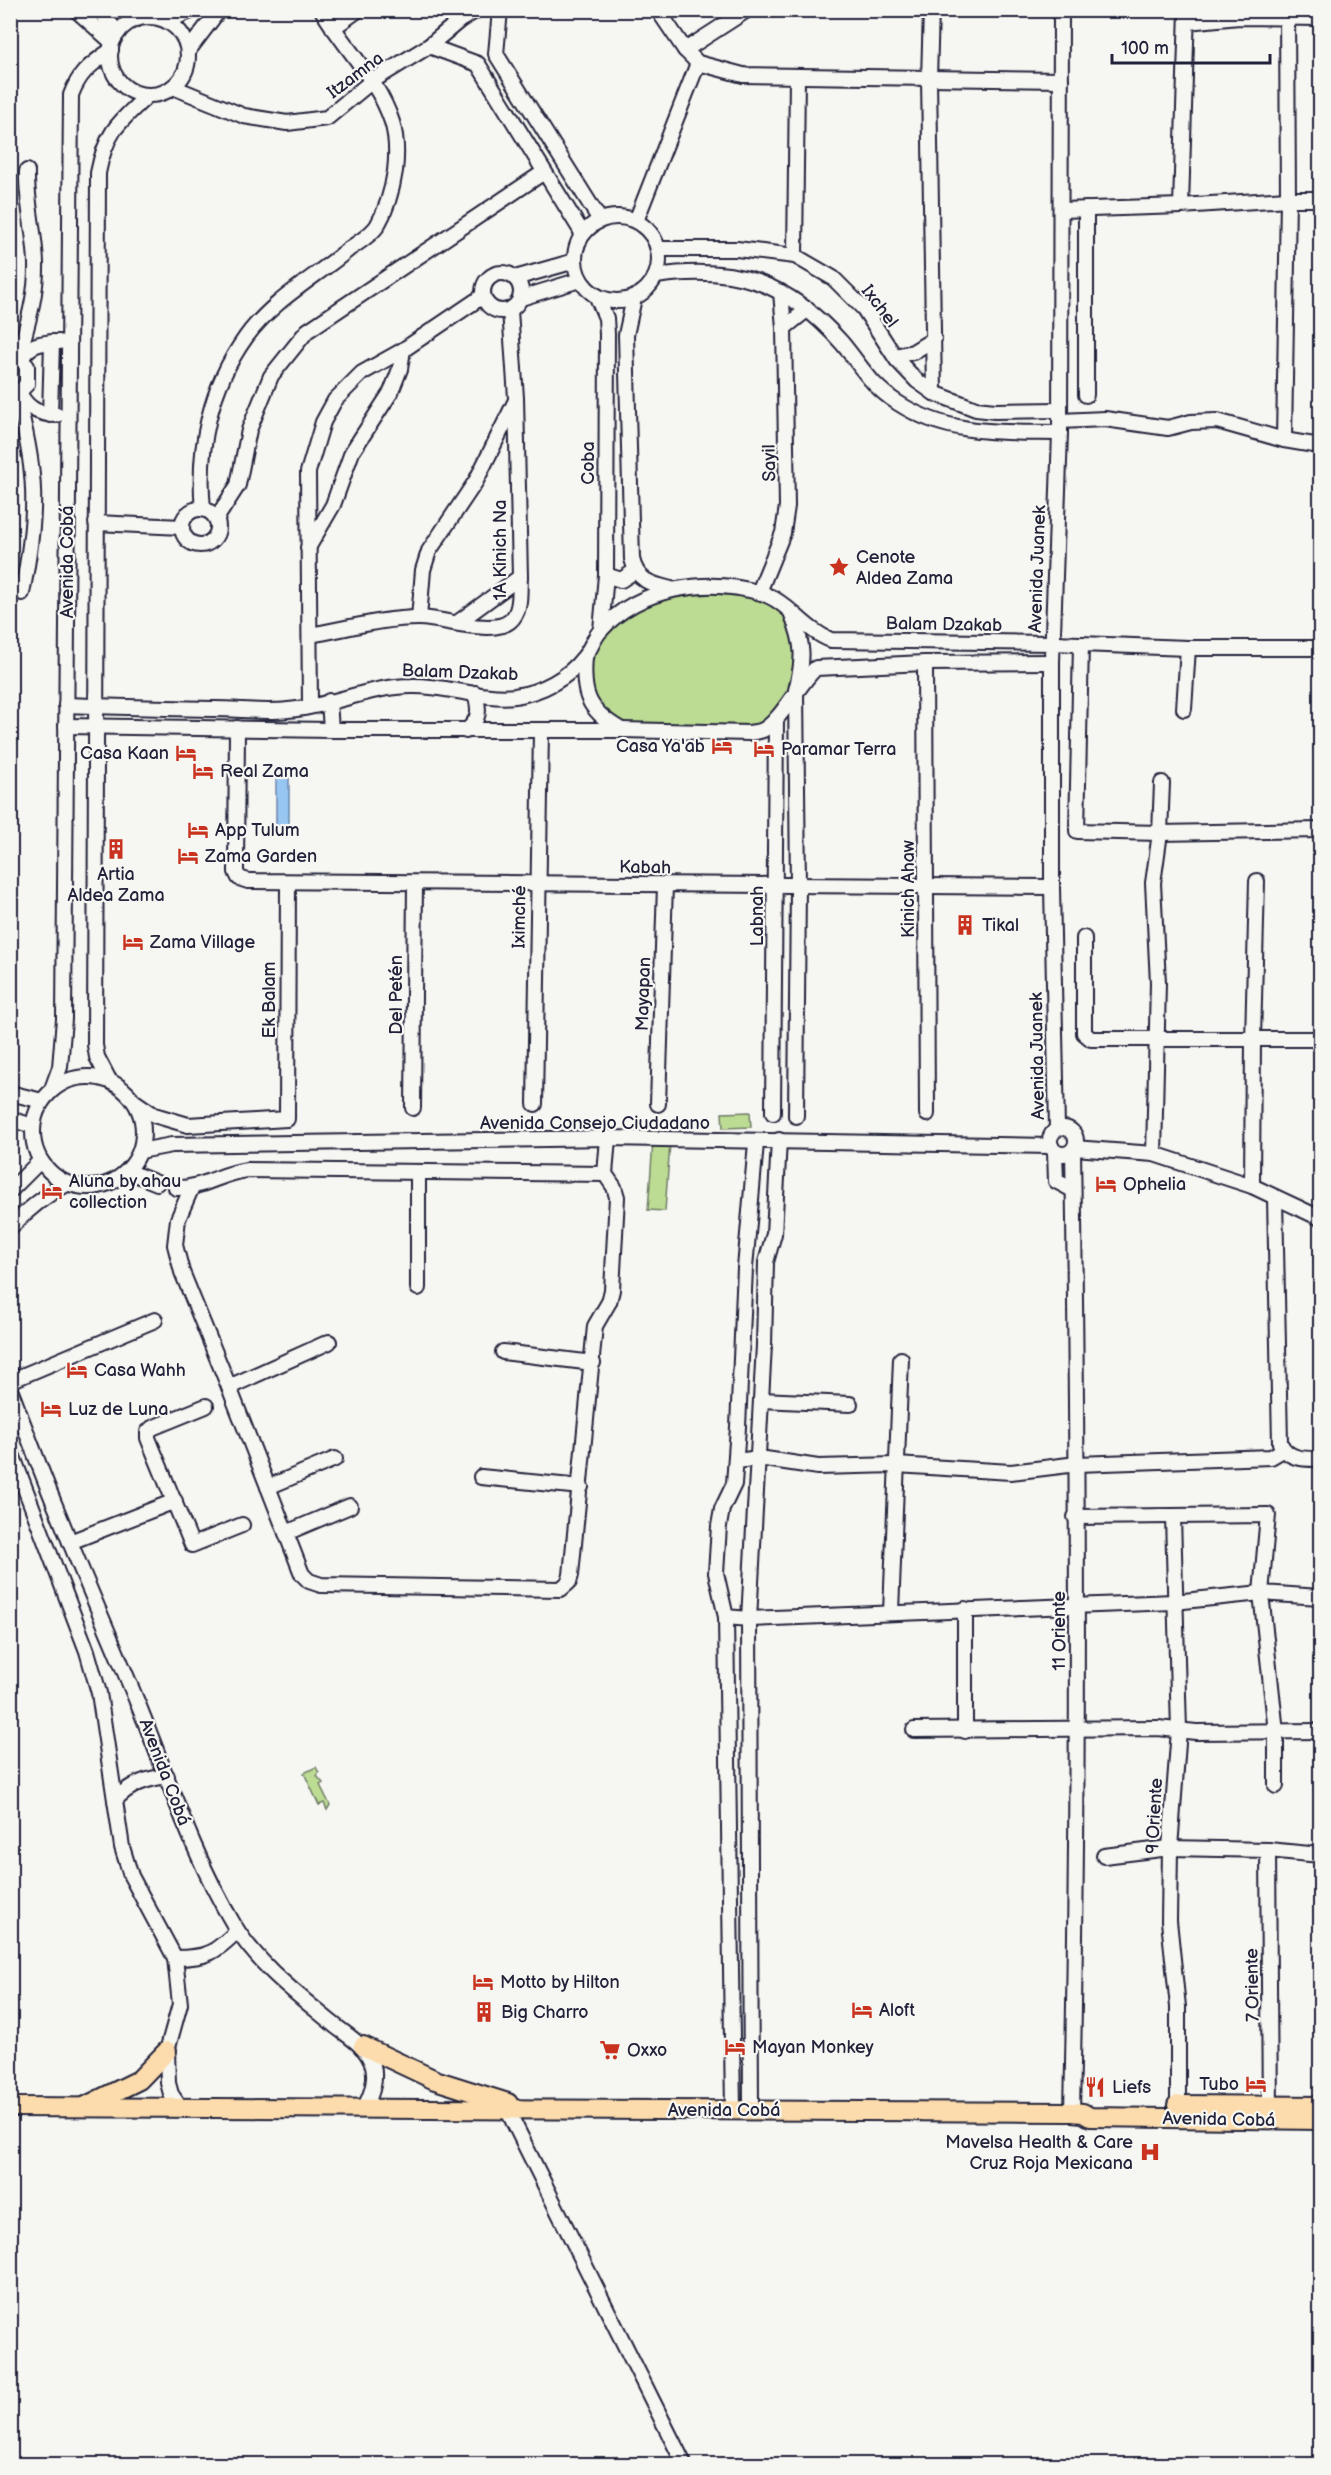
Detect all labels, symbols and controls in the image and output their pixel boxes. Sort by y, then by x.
scale bar [1112,27,1270,65]
text: 100 m [1121,38,1169,59]
street label: Itzamna [323,47,388,103]
street label: Ixchel [857,281,902,332]
street label: Coba [578,441,599,485]
street label: Sayil [759,444,780,482]
street label: 1A Kinich Na [490,499,511,601]
street label: Avenida Juanek [1025,505,1050,633]
street label: Avenida Cobá [57,506,78,618]
place label: Cenote Aldea Zama [856,547,953,589]
place icon: Cenote Aldea Zama [827,555,851,579]
street label: Balam Dzakab [886,613,1002,636]
street label: Balam Dzakab [401,660,519,685]
hotel icon: Casa Ya'ab [710,734,734,758]
place label: Casa Ya'ab [616,736,705,757]
hotel icon: Paramar Terra [752,737,776,761]
place label: Paramar Terra [781,739,896,760]
hotel icon: Casa Kaan [174,741,198,765]
place label: Casa Kaan [80,743,169,764]
hotel icon: Real Zama [191,759,215,783]
place label: Real Zama [220,761,309,782]
hotel icon: App Tulum [186,818,210,842]
place label: App Tulum [215,820,300,841]
building icon: Artia Aldea Zama [104,837,128,861]
street label: Kinich Ahaw [898,840,919,938]
hotel icon: Zama Garden [176,844,200,868]
place label: Zama Garden [204,846,317,867]
street label: Kabah [619,857,671,878]
place label: Artia Aldea Zama [67,864,165,906]
street label: Iximché [508,885,531,949]
street label: Labnah [747,886,768,946]
building icon: Tikal [953,913,977,937]
place label: Tikal [982,915,1019,936]
hotel icon: Zama Village [121,930,145,954]
place label: Zama Village [149,932,255,953]
street label: Del Petén [386,955,407,1035]
street label: Mayapan [632,957,655,1032]
street label: Ek Balam [259,961,280,1039]
street label: Avenida Juanek [1026,992,1049,1120]
street label: Avenida Consejo Ciudadano [480,1113,710,1134]
place label: Aluna by ahau collection [69,1171,181,1213]
hotel icon: Ophelia [1094,1172,1118,1196]
place label: Ophelia [1123,1174,1186,1195]
hotel icon: Aluna by ahau collection [40,1179,64,1203]
hotel icon: Casa Wahh [65,1358,89,1382]
place label: Casa Wahh [94,1360,186,1381]
hotel icon: Luz de Luna [39,1397,63,1421]
place label: Luz de Luna [68,1399,168,1420]
street label: 11 Oriente [1049,1591,1070,1671]
street label: Avenida Cobá [135,1716,195,1829]
street label: 9 Oriente [1142,1777,1167,1855]
street label: 7 Oriente [1241,1948,1264,2022]
hotel icon: Motto by Hilton [471,1970,495,1994]
place label: Motto by Hilton [500,1972,620,1993]
hotel icon: Aloft [850,1998,874,2022]
building icon: Big Charro [472,2000,496,2024]
place label: Aloft [879,2000,916,2021]
place label: Big Charro [501,2002,589,2023]
hotel icon: Mayan Monkey [723,2035,747,2059]
place label: Mayan Monkey [752,2037,874,2058]
supermarket icon: Oxxo [598,2038,622,2062]
place label: Oxxo [627,2040,667,2061]
hotel icon: Tubo [1244,2072,1268,2096]
place label: Tubo [1199,2074,1239,2095]
restaurant icon: Liefs [1083,2075,1107,2099]
place label: Liefs [1112,2077,1151,2098]
street label: Avenida Cobá [668,2100,780,2121]
street label: Avenida Cobá [1162,2108,1276,2131]
place label: Mavelsa Health & Care Cruz Roja Mexicana [945,2132,1133,2174]
hospital icon: Mavelsa Health & Care Cruz Roja Mexicana [1138,2140,1162,2164]

